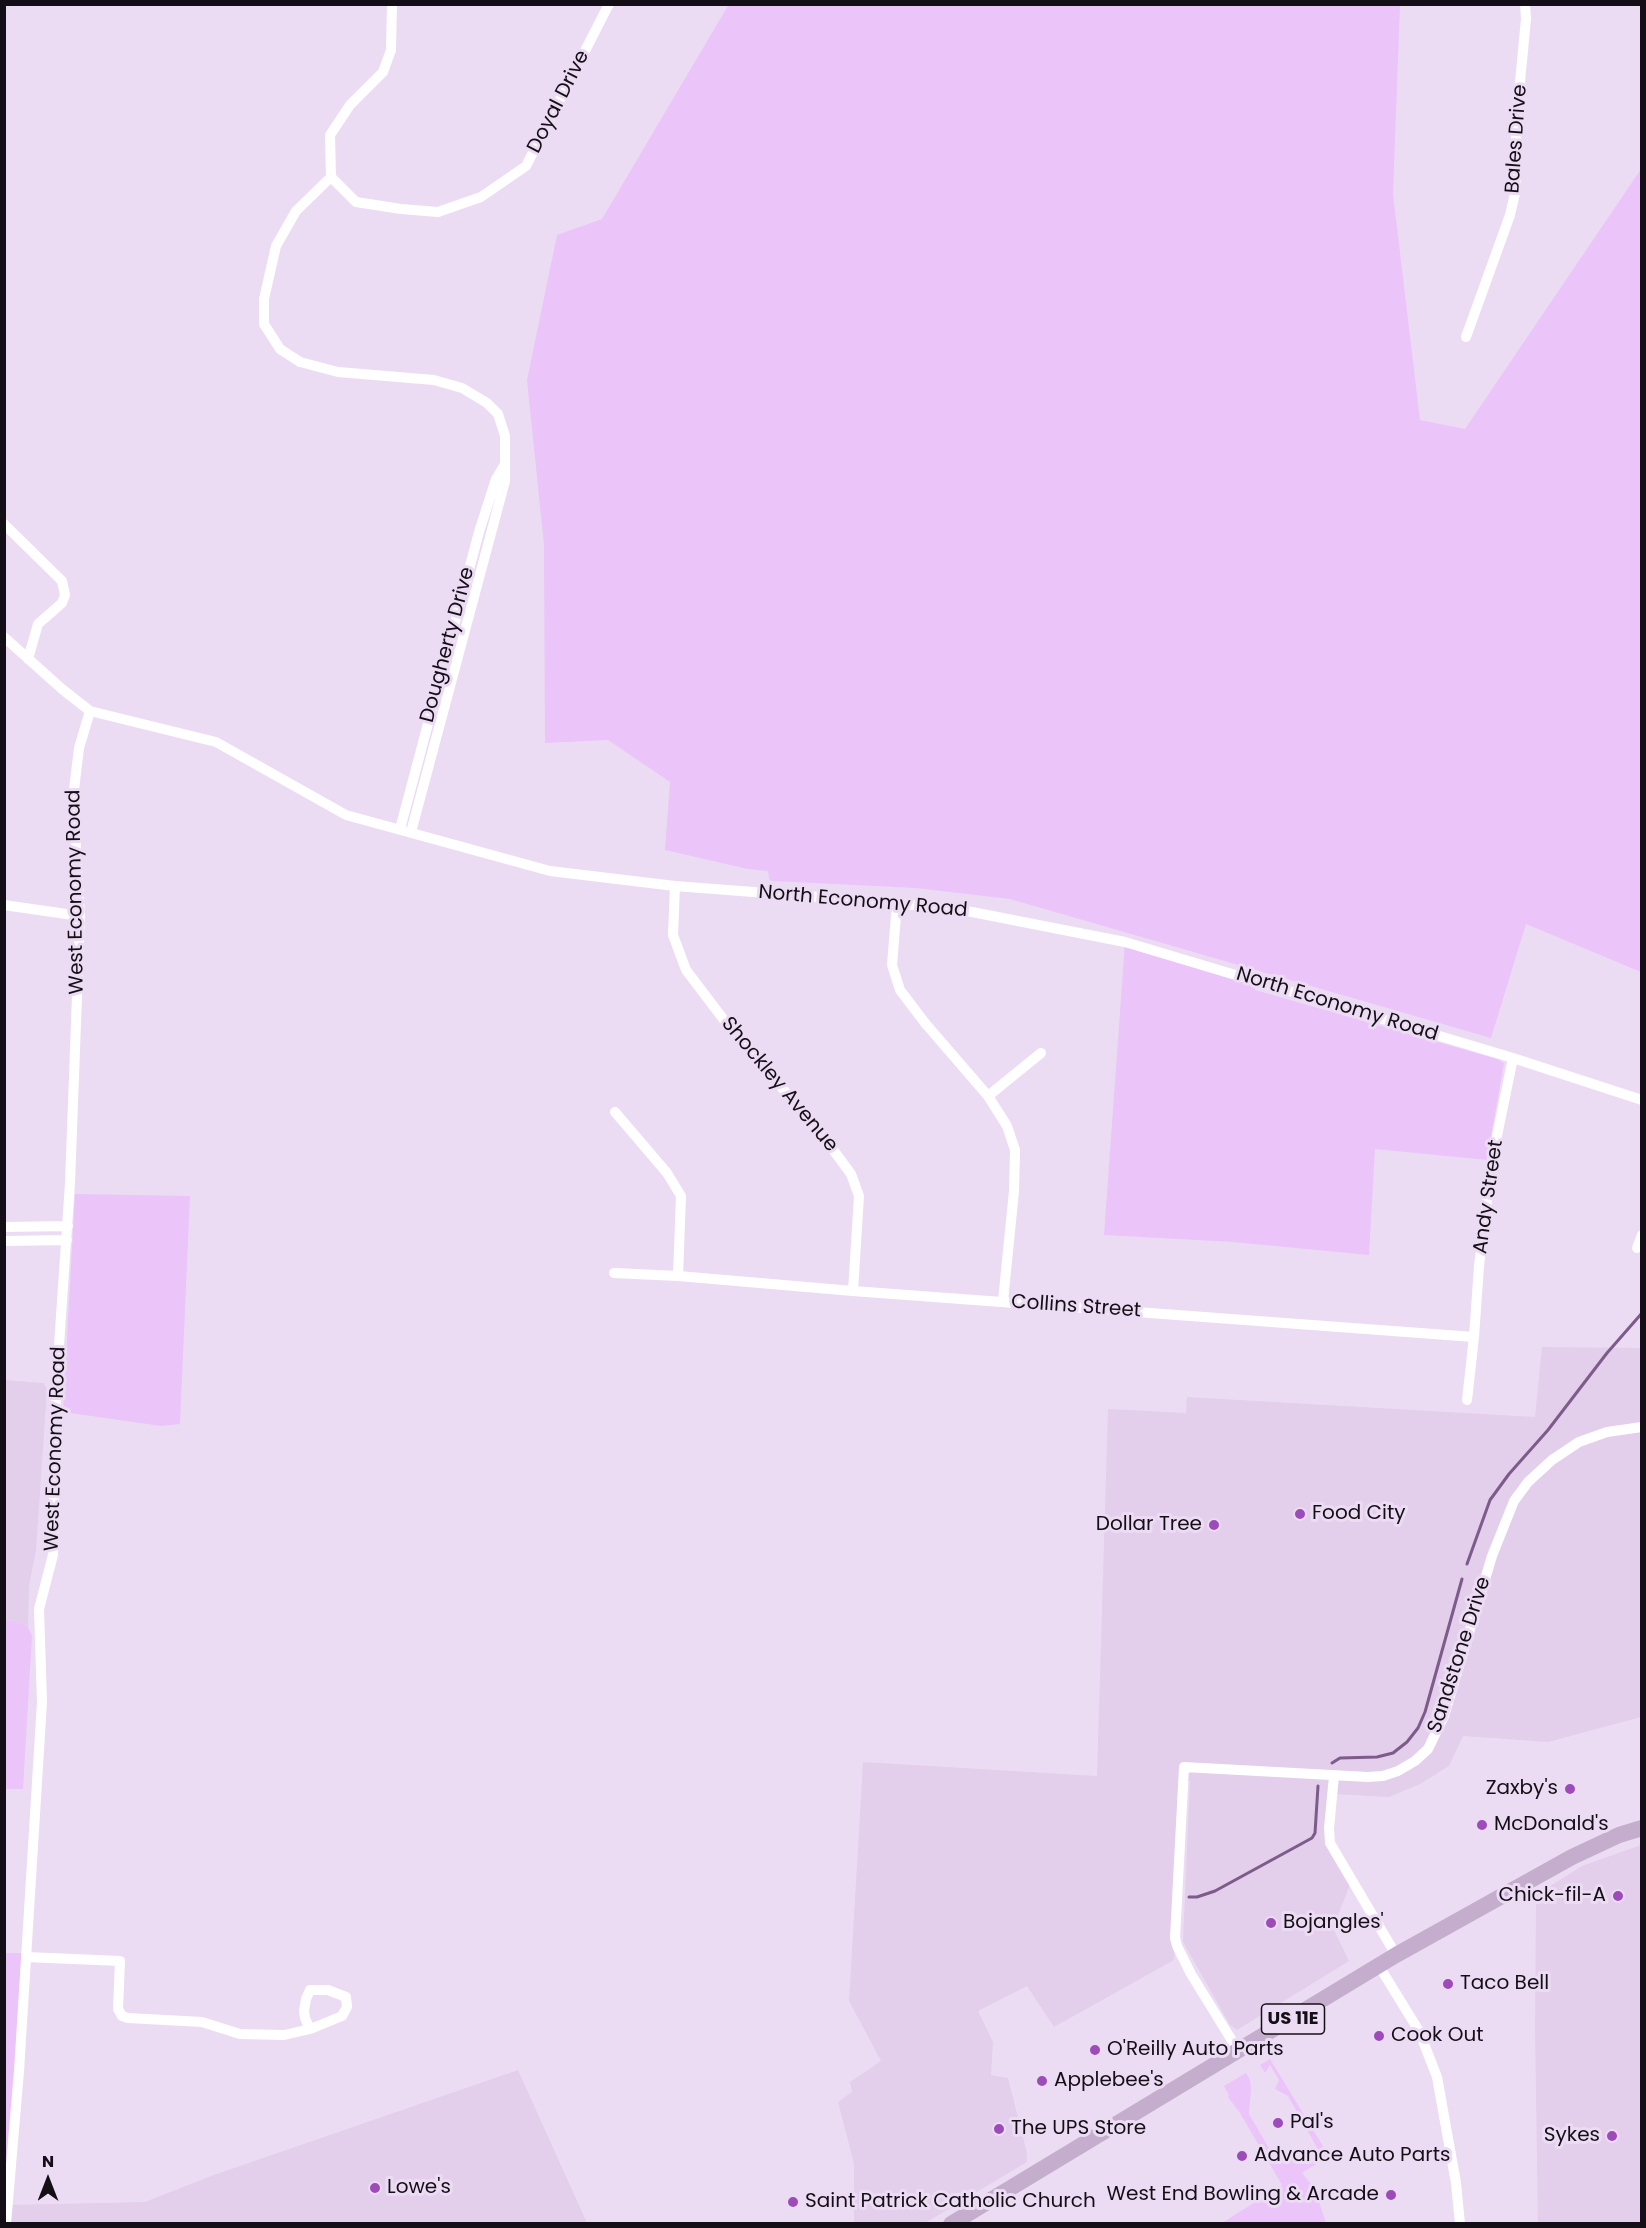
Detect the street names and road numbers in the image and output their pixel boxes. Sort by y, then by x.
street label: Doyal Drive [523,47,595,157]
street label: Bales Drive [1501,84,1533,194]
street label: Dougherty Drive [416,565,480,725]
street label: West Economy Road [62,789,90,995]
street label: North Economy Road [757,881,969,923]
street label: North Economy Road [1233,963,1441,1047]
street label: Shockley Avenue [716,1013,842,1157]
street label: Andy Street [1469,1138,1509,1256]
street label: Collins Street [1010,1290,1142,1324]
street label: West Economy Road [40,1346,72,1552]
street label: Sandstone Drive [1423,1574,1497,1736]
road number: US 11E [1262,2004,1324,2034]

